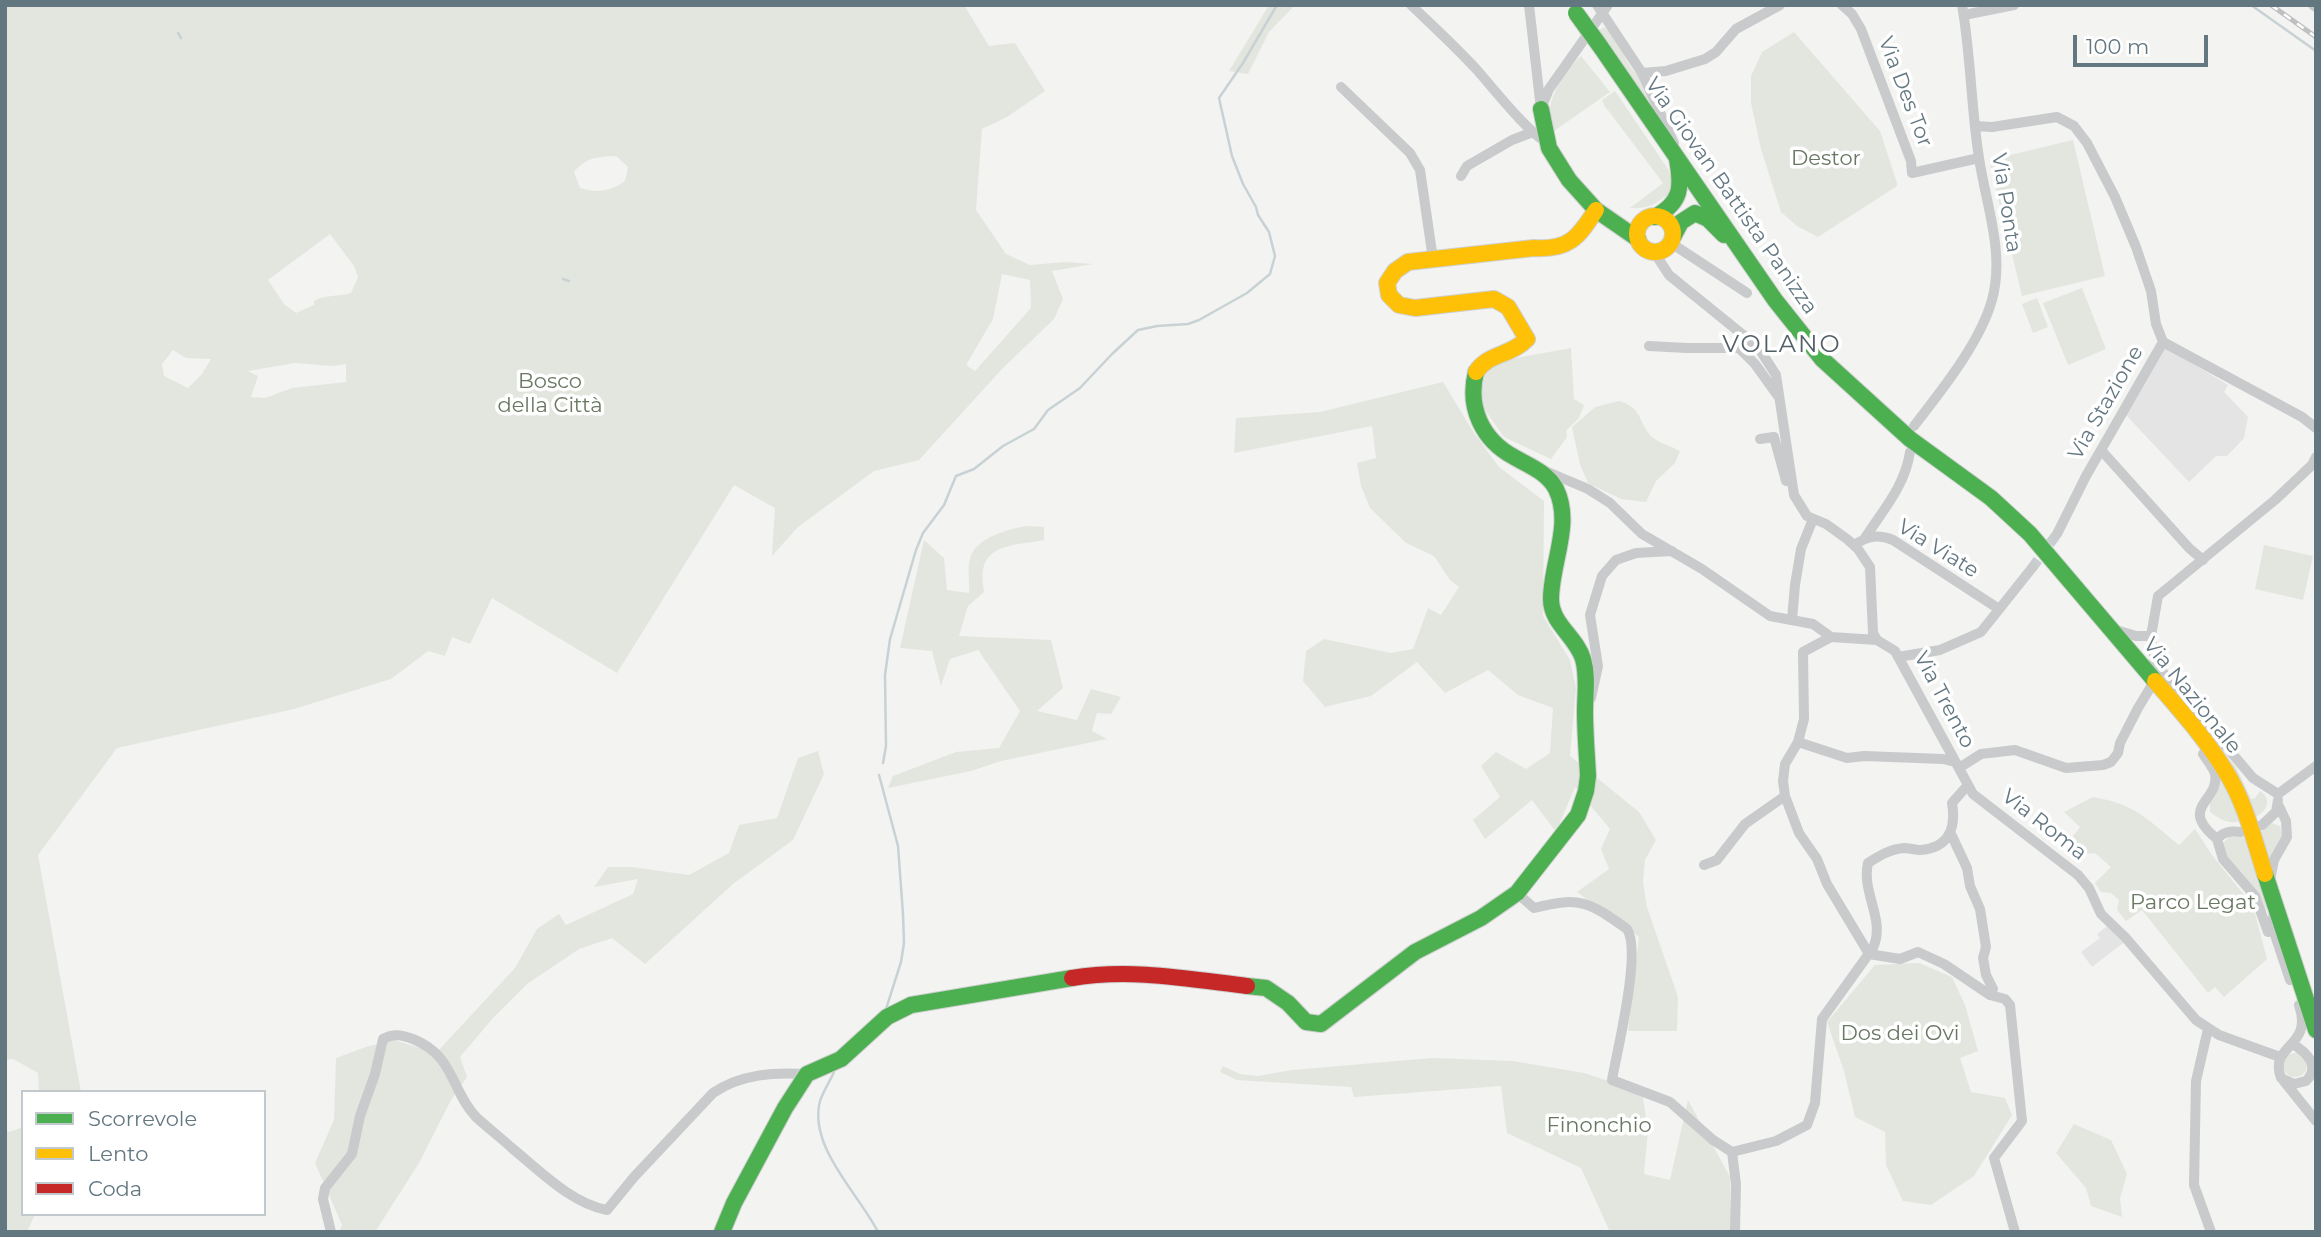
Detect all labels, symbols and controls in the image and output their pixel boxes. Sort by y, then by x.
scale bar [2076,21,2211,65]
street label: Via Des Tor [1872,33,1938,151]
text: 100 m [2086,34,2149,59]
street label: Via Giovan Battista Panizza [1639,73,1823,319]
park label: Destor [1791,146,1861,172]
street label: Via Ponta [1986,151,2026,255]
district label: VOLANO [1723,331,1841,359]
street label: Via Stazione [2063,341,2149,465]
park label: Bosco della Città [497,369,603,419]
street label: Via Viate [1893,514,1983,584]
street label: Via Nazionale [2138,633,2246,759]
street label: Via Trento [1908,647,1980,753]
street label: Via Roma [1997,784,2091,866]
park label: Parco Legat [2130,890,2256,916]
park label: Dos dei Ovi [1841,1021,1959,1047]
legend [21,1090,266,1216]
text: Scorrevole [88,1106,197,1131]
park label: Finonchio [1546,1113,1652,1139]
text: Lento [88,1141,148,1166]
text: Coda [88,1176,142,1201]

